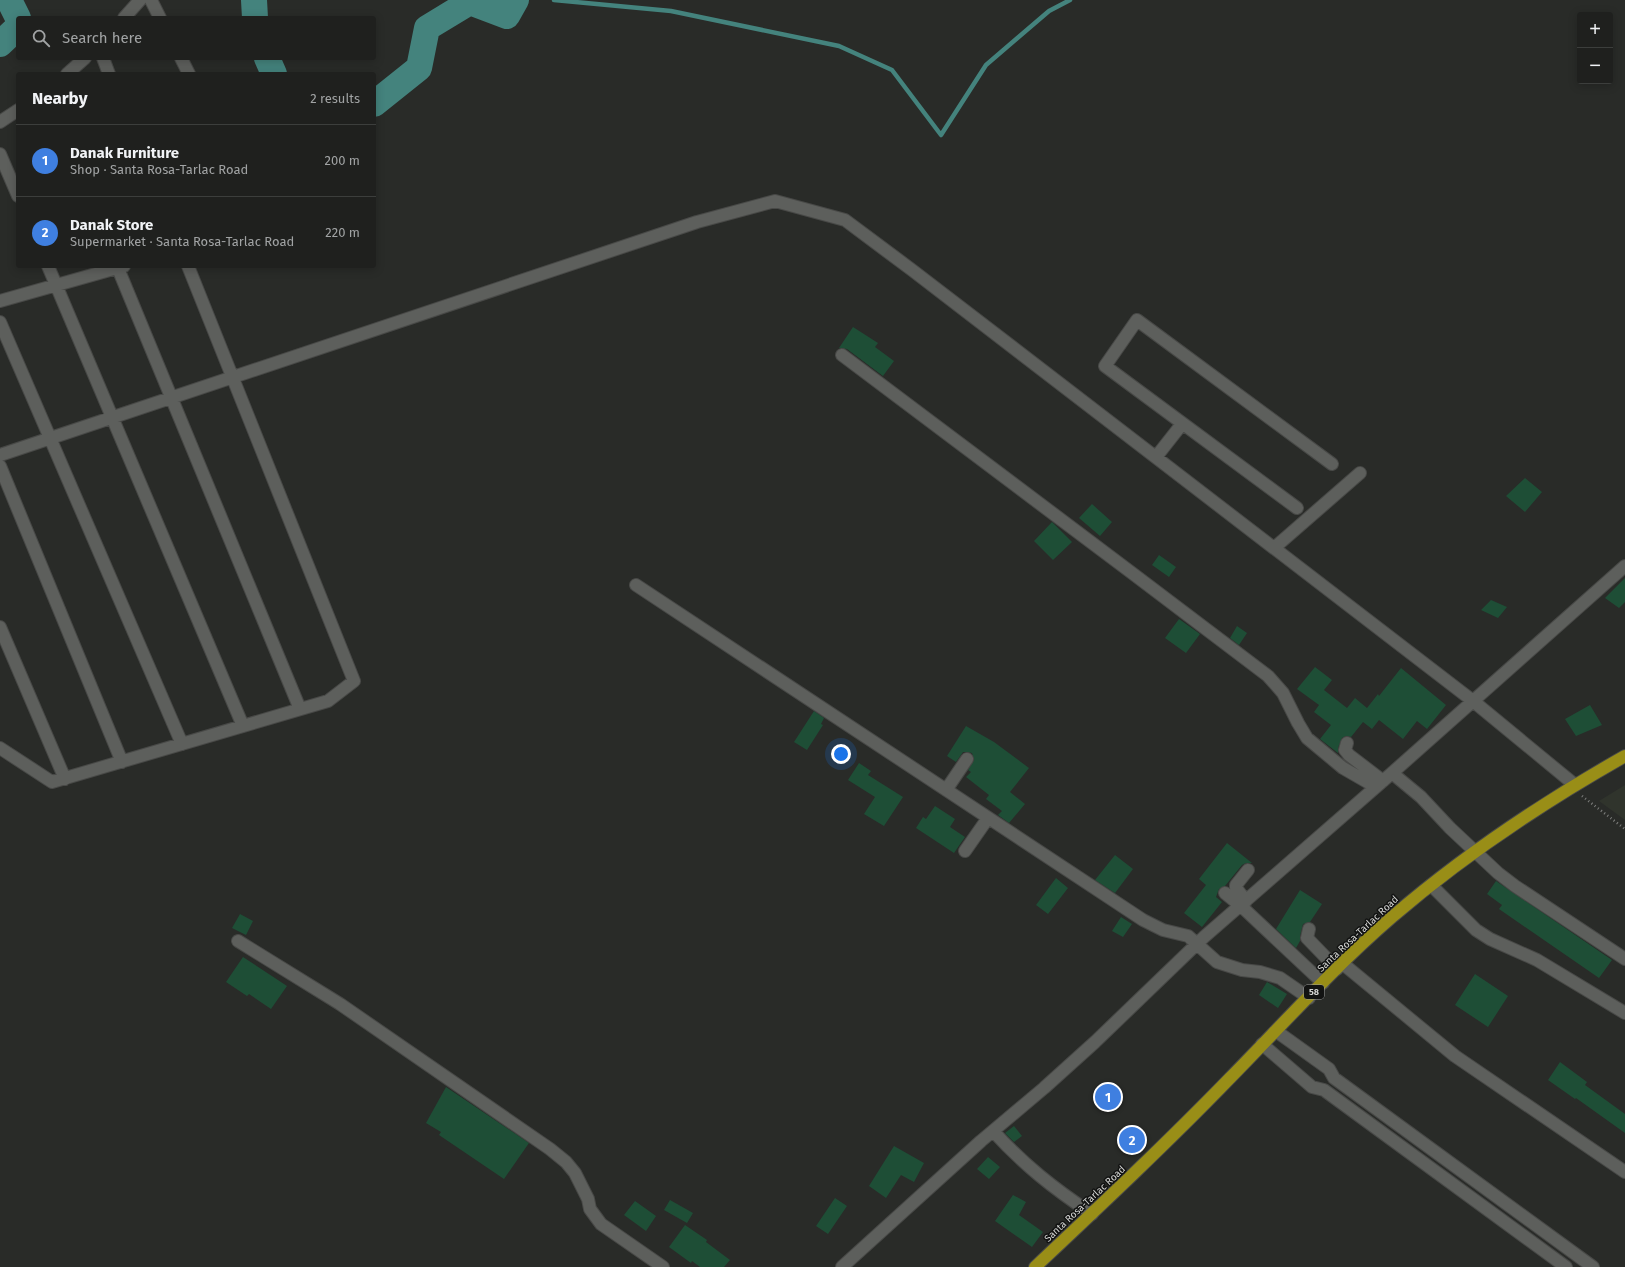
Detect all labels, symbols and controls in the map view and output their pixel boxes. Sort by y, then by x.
map controls [1577,12,1613,84]
button: + [1577,12,1613,48]
search box [16,16,376,60]
icon: search [30,27,52,49]
text: Search here [62,29,142,47]
button: − [1577,48,1613,84]
text: Nearby [32,88,87,109]
text: 2 results [310,91,360,106]
text: Danak Furniture [70,144,179,162]
text: 1 [42,153,48,168]
text: 200 m [324,153,360,168]
text: Shop · Santa Rosa-Tarlac Road [70,162,248,177]
text: Danak Store [70,216,153,234]
text: 2 [42,225,48,240]
text: 220 m [325,225,360,240]
text: Supermarket · Santa Rosa-Tarlac Road [70,234,294,249]
your location [831,744,851,764]
street label: Santa Rosa-Tarlac Road [1315,893,1401,975]
road number: 58 [1304,985,1324,999]
pin: 1 [1095,1082,1121,1112]
pin: 2 [1119,1125,1145,1155]
street label: Santa Rosa-Tarlac Road [1042,1163,1128,1245]

